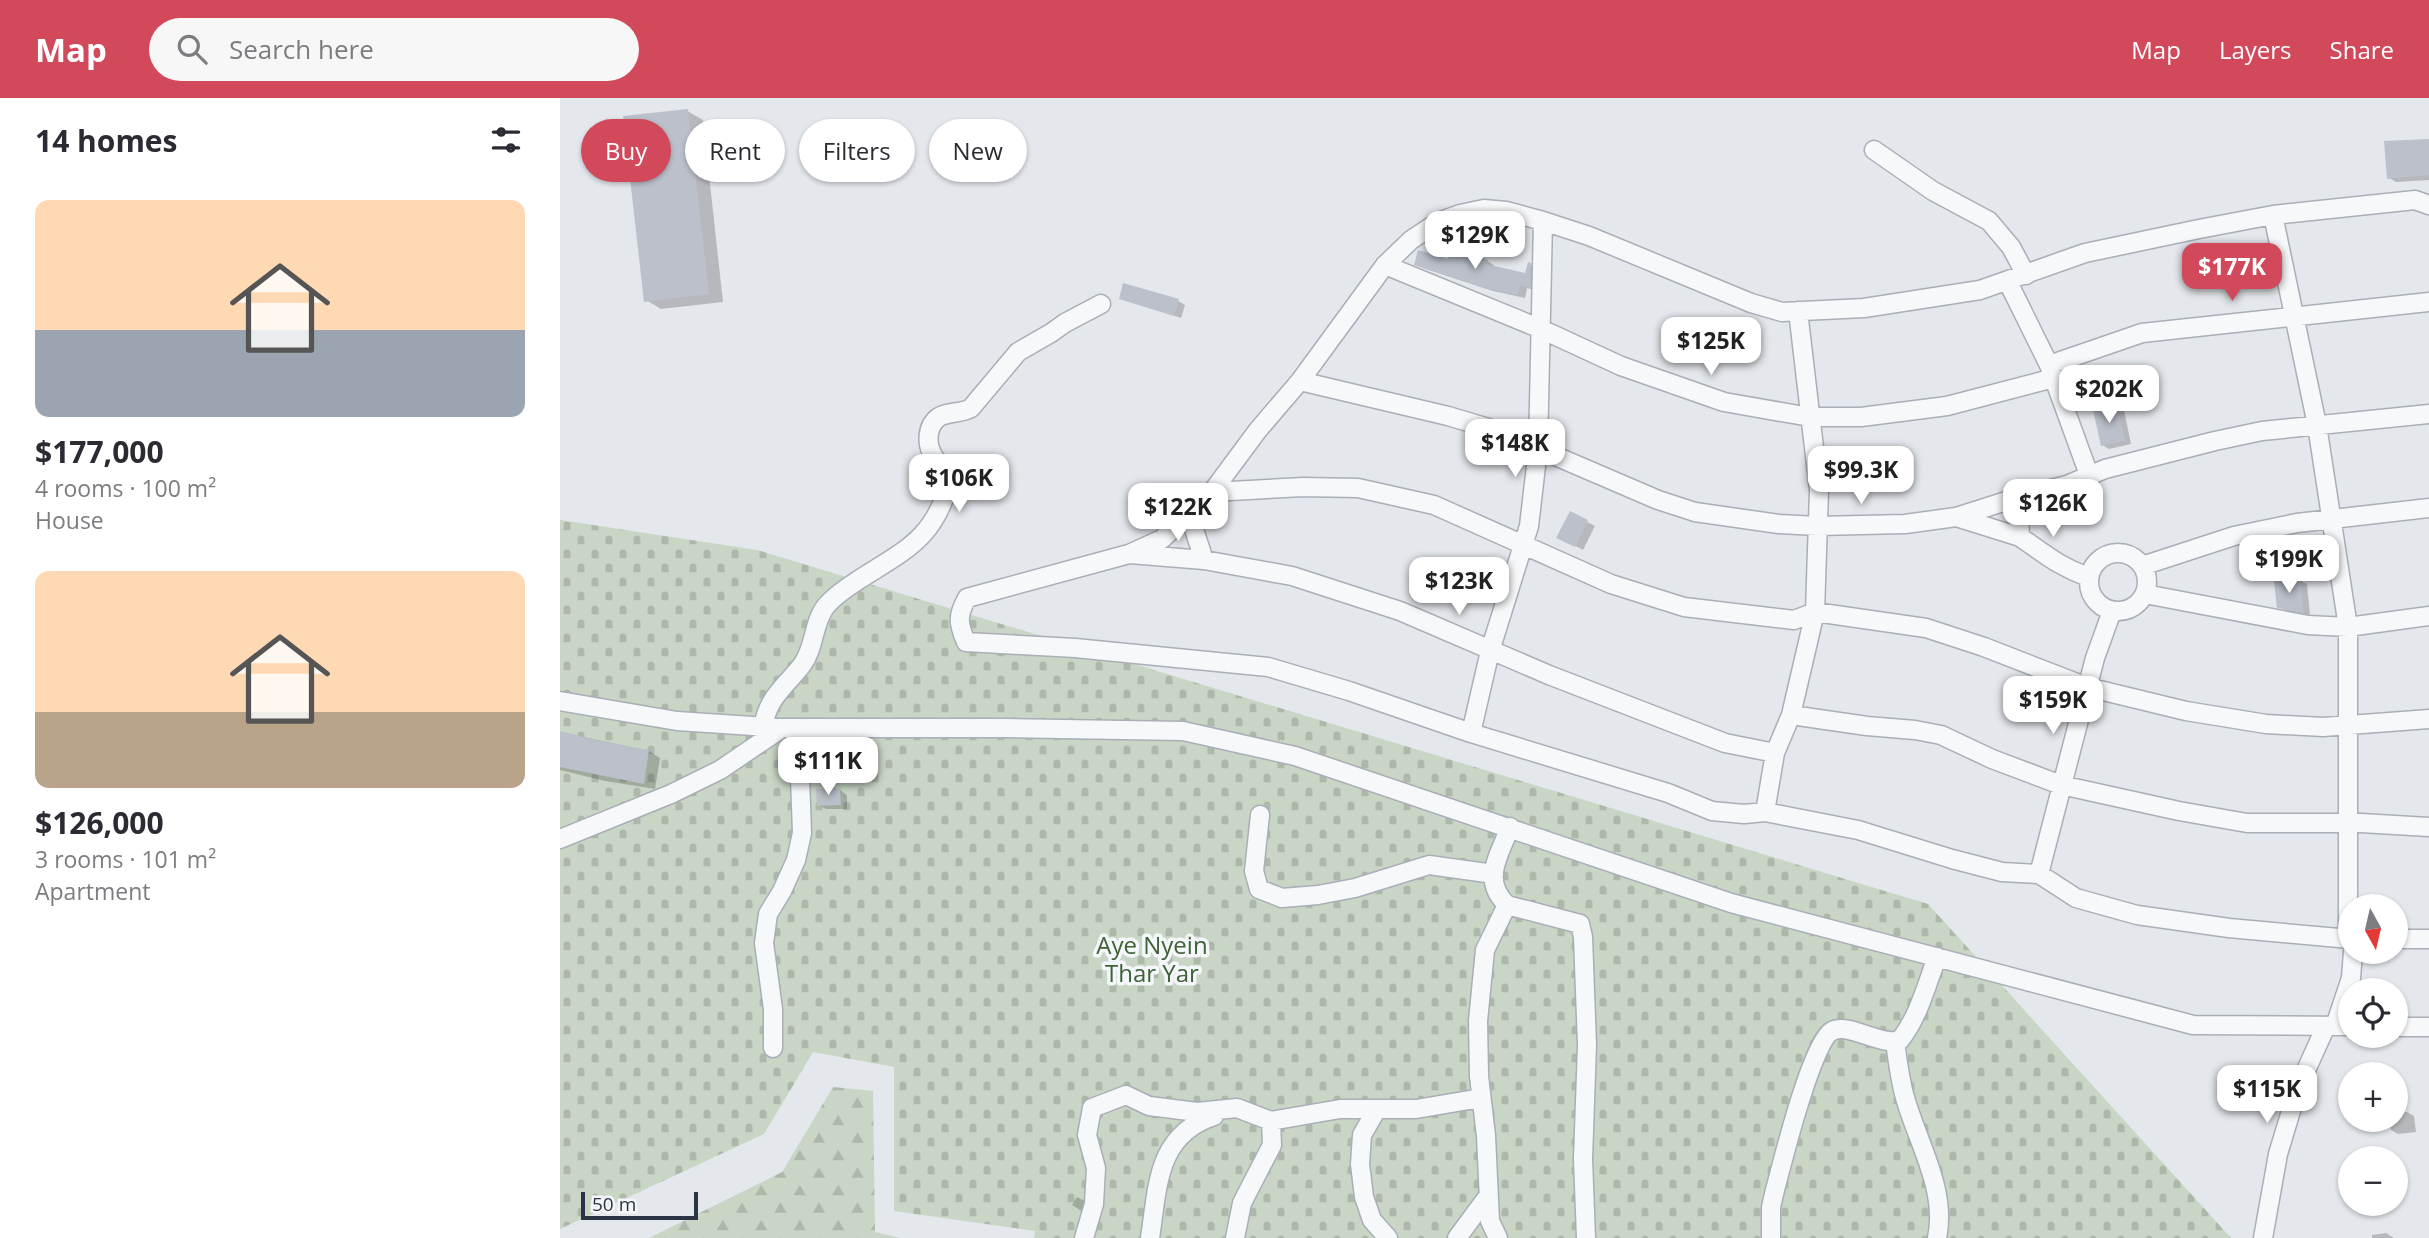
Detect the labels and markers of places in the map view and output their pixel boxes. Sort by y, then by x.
pin: $129K [1426,212,1524,271]
pin: $177K [2183,244,2281,303]
pin: $125K [1662,317,1760,377]
pin: $202K [2060,366,2158,425]
pin: $148K [1466,420,1564,479]
pin: $99.3K [1804,446,1918,506]
pin: $106K [910,454,1008,514]
pin: $126K [2004,480,2102,539]
pin: $122K [1129,484,1227,543]
pin: $199K [2240,536,2338,595]
pin: $123K [1410,558,1508,617]
pin: $159K [2004,676,2102,736]
pin: $111K [779,738,877,797]
pin: $115K [2218,1066,2316,1125]

